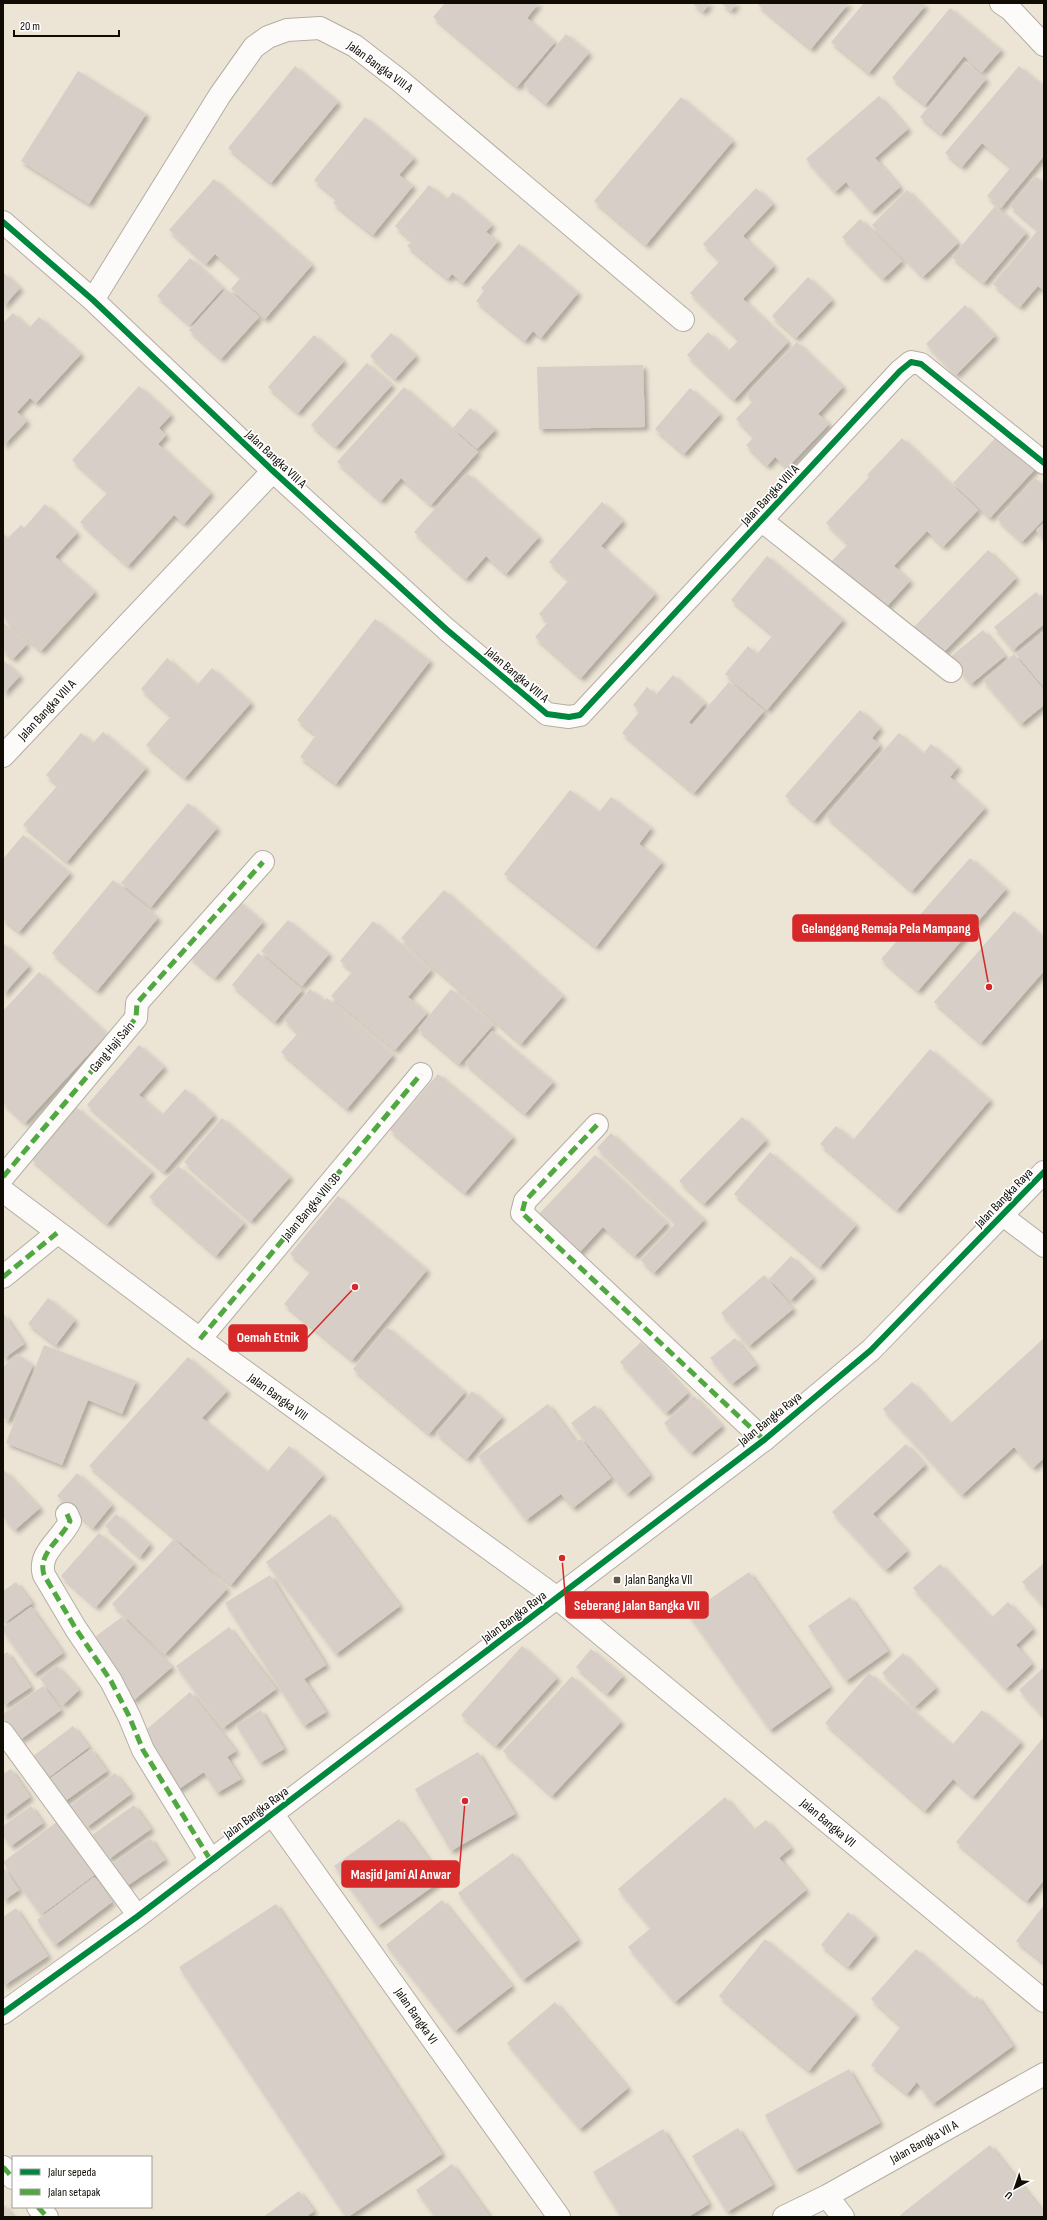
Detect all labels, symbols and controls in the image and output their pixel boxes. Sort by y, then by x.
scale bar [14,12,119,38]
text: 20 m [20,19,40,34]
street label: Jalan Bangka VIII A [343,37,416,97]
street label: Jalan Bangka VIII A [241,426,310,492]
street label: Jalan Bangka VIII A [737,461,803,530]
street label: Jalan Bangka VIII A [481,643,552,706]
street label: Jalan Bangka VIII A [14,676,80,745]
callout: Gelanggang Remaja Pela Mampang [793,915,978,941]
text: Gelanggang Remaja Pela Mampang [801,920,971,937]
street label: Gang Haji Sain [86,1018,138,1076]
street label: Jalan Bangka Raya [971,1165,1036,1232]
street label: Jalan Bangka VIII 3B [277,1170,344,1245]
callout: Oemah Etnik [229,1325,307,1351]
text: Oemah Etnik [237,1329,299,1346]
street label: Jalan Bangka VIII [244,1369,311,1424]
street label: Jalan Bangka Raya [734,1389,805,1450]
place label: Jalan Bangka VII [624,1572,692,1588]
marker: Jalan Bangka VII [612,1575,622,1585]
street label: Jalan Bangka Raya [478,1587,550,1647]
callout: Seberang Jalan Bangka VII [566,1592,708,1618]
text: Seberang Jalan Bangka VII [574,1597,700,1614]
street label: Jalan Bangka Raya [220,1783,292,1843]
street label: Jalan Bangka VII [796,1795,859,1851]
callout: Masjid Jami Al Anwar [342,1861,459,1887]
text: Masjid Jami Al Anwar [351,1866,452,1883]
street label: Jalan Bangka VI [390,1984,441,2047]
street label: Jalan Bangka VII A [886,2117,961,2168]
legend [12,2156,152,2208]
text: Jalur sepeda [47,2165,97,2180]
north arrow [995,2168,1035,2208]
text: Jalan setapak [47,2185,101,2200]
text: U [1002,2188,1015,2202]

